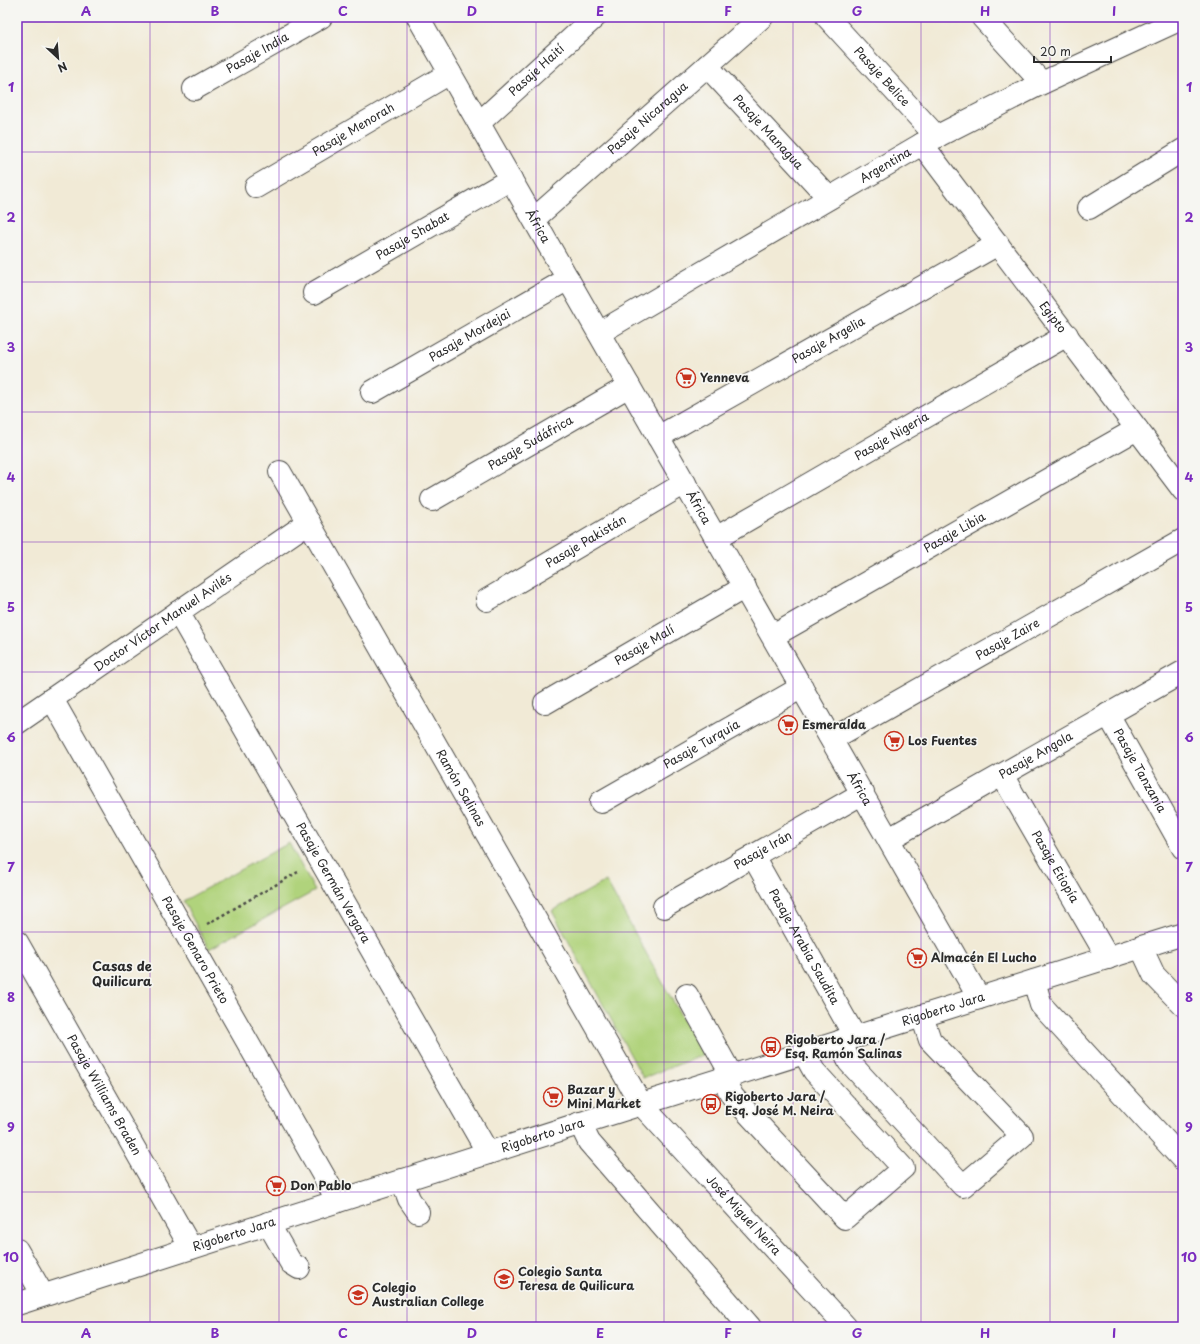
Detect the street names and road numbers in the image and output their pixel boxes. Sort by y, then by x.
street label: Pasaje India [222,27,292,77]
street label: Pasaje Haití [504,39,568,100]
street label: Pasaje Belice [850,42,915,110]
street label: Pasaje Nicaragua [603,76,692,158]
street label: Pasaje Managua [730,90,808,173]
street label: Pasaje Menorah [308,98,397,160]
street label: Argentina [856,142,915,187]
street label: África [522,205,556,246]
street label: Pasaje Shabat [372,207,452,263]
street label: Egipto [1036,297,1072,337]
street label: Pasaje Mordejai [425,304,514,365]
street label: Pasaje Argelia [788,311,868,367]
street label: Pasaje Nigeria [851,407,932,464]
street label: Pasaje Sudáfrica [484,410,577,474]
street label: África [682,487,716,528]
street label: Pasaje Libia [920,507,989,557]
street label: Pasaje Pakistán [542,510,629,572]
street label: Doctor Víctor Manuel Avilés [90,568,235,676]
street label: Pasaje Zaire [972,613,1042,664]
street label: Pasaje Malí [611,620,677,669]
street label: Pasaje Turquía [660,714,743,773]
street label: Pasaje Tanzania [1110,725,1172,816]
street label: Pasaje Angola [995,726,1076,783]
street label: Ramón Salinas [432,746,491,830]
street label: África [843,768,877,809]
street label: Pasaje Germán Vergara [292,818,376,946]
street label: Pasaje Irán [730,826,795,873]
street label: Pasaje Etiopía [1028,827,1084,906]
street label: Pasaje Arabia Saudita [765,885,845,1008]
street label: Pasaje Genaro Prieto [158,892,234,1007]
street label: Rigoberto Jara [899,987,987,1030]
street label: Pasaje Williams Braden [63,1031,146,1158]
street label: Rigoberto Jara [499,1113,587,1156]
street label: José Miguel Neira [702,1170,786,1259]
street label: Rigoberto Jara [190,1212,278,1255]

